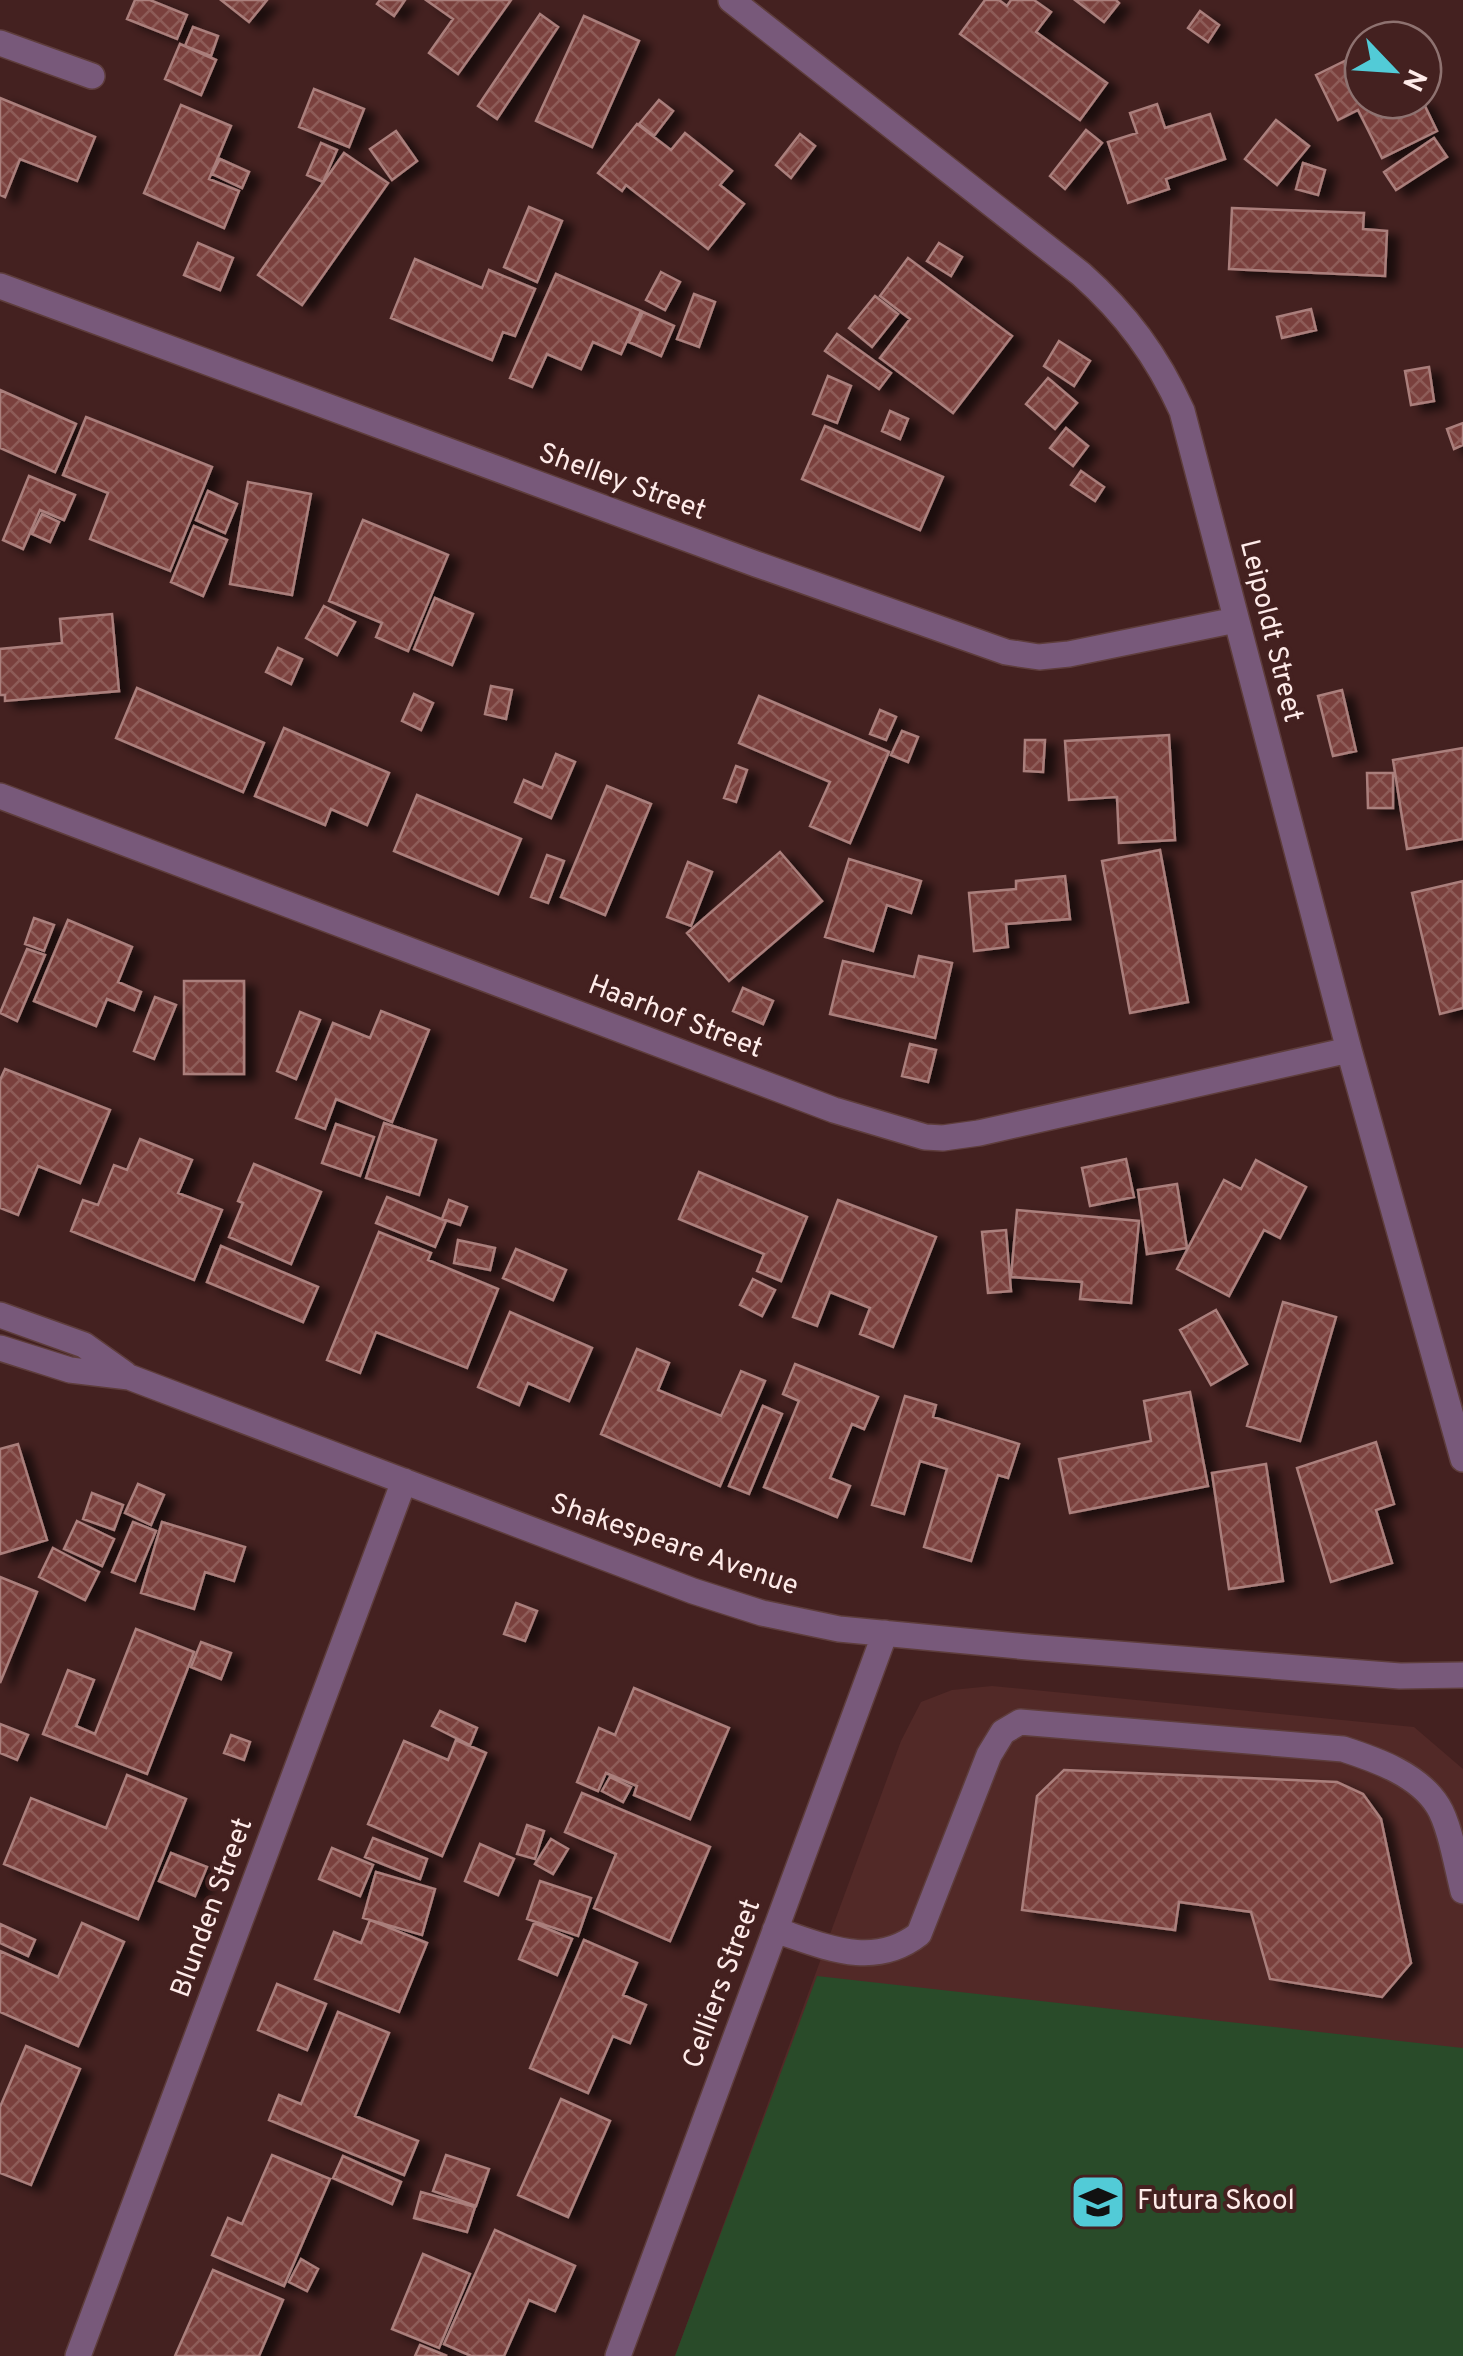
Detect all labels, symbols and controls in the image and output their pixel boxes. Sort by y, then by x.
north arrow [1343,20,1443,120]
text: N [1392,63,1434,96]
street label: Shelley Street [533,436,711,530]
street label: Leipoldt Street [1230,536,1310,726]
street label: Haarhof Street [583,968,767,1068]
street label: Shakespeare Avenue [545,1487,803,1605]
street label: Blunden Street [164,1813,262,2003]
street label: Celliers Street [676,1894,770,2074]
school or university icon: Futura Skool [1068,2172,1128,2232]
place label: Futura Skool [1137,2184,1295,2220]

